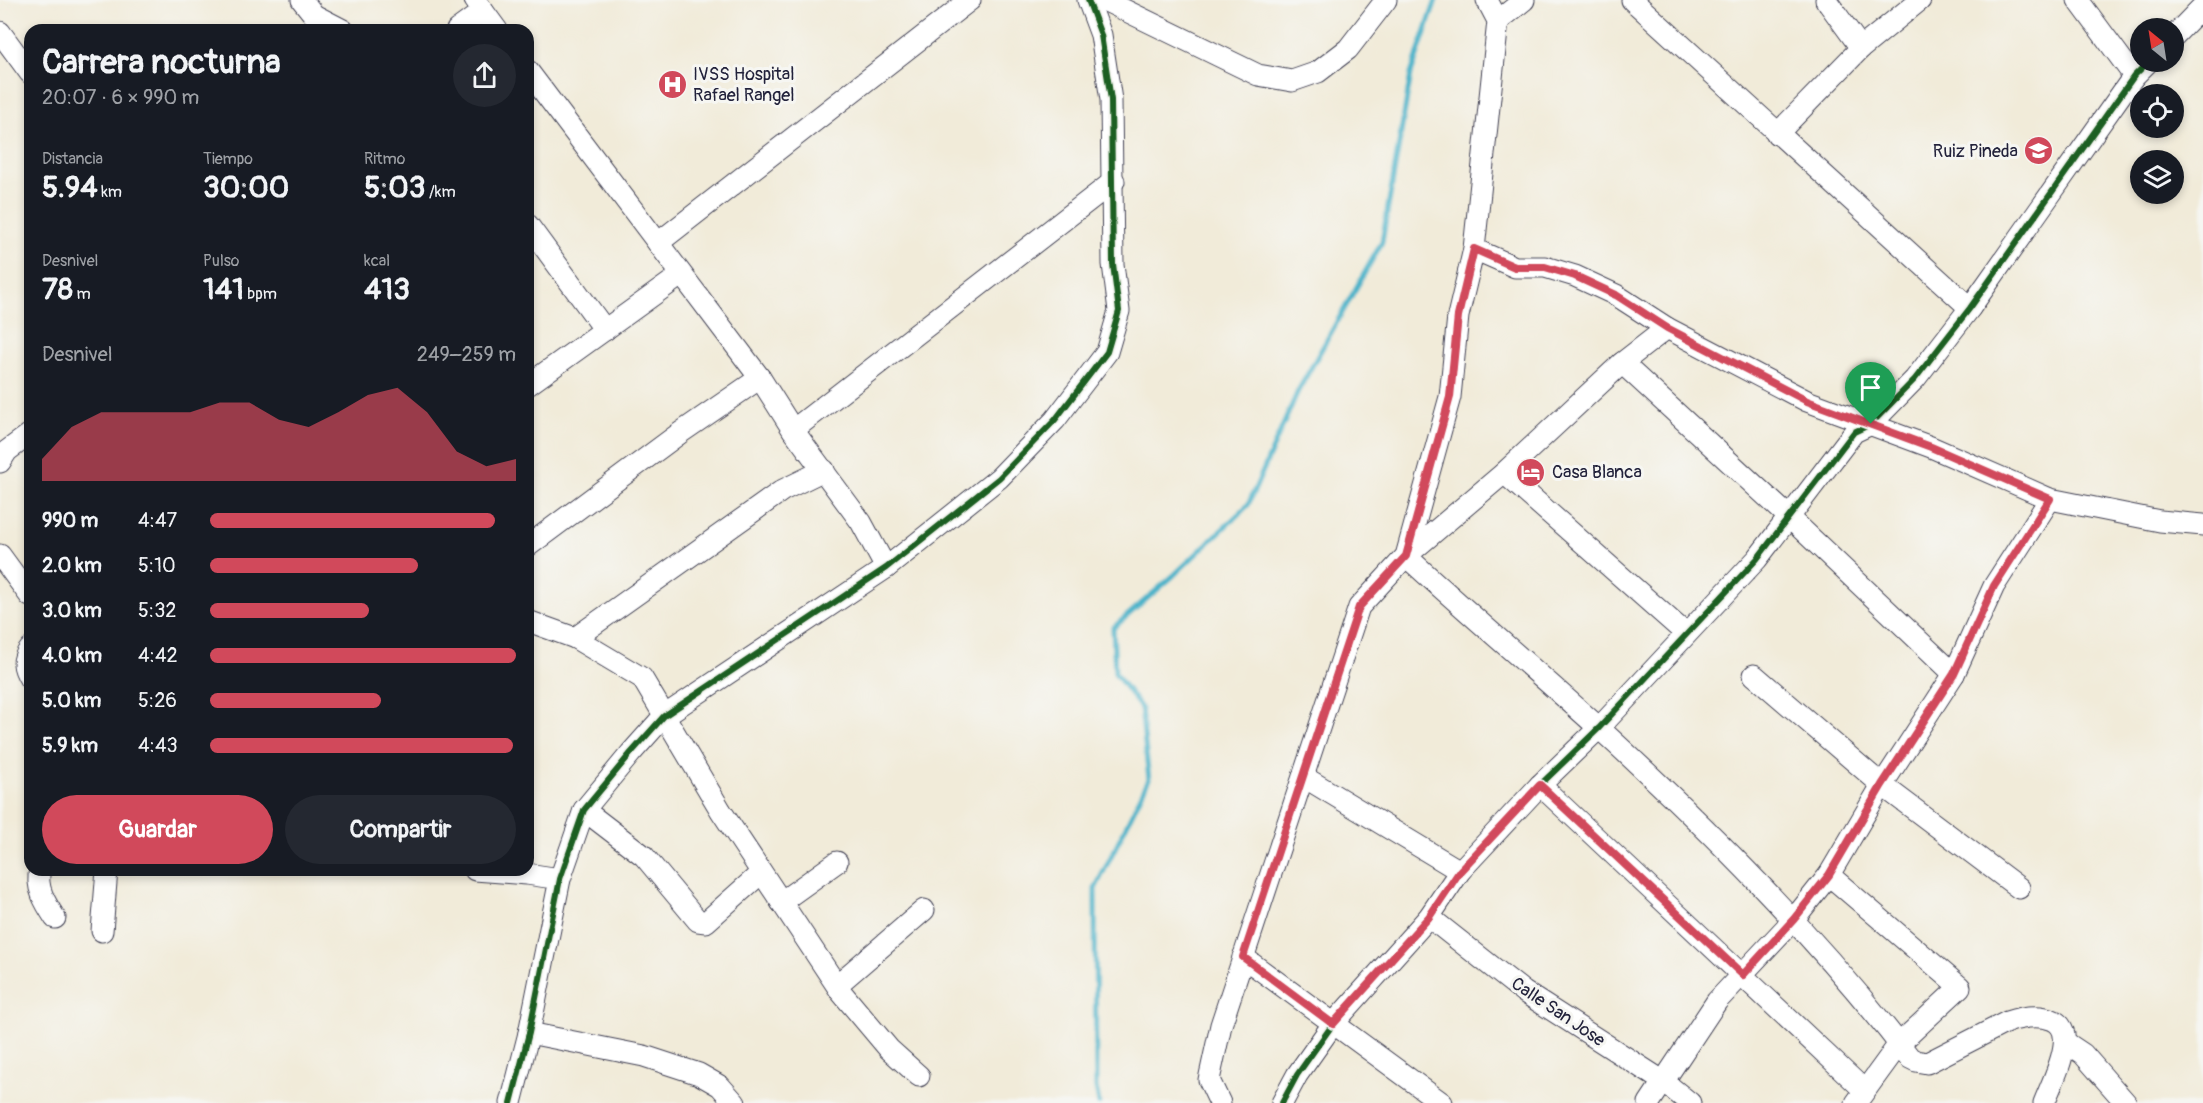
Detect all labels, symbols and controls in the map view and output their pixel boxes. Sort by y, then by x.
north arrow [2130,18,2184,72]
map controls [2130,18,2184,204]
text: Carrera nocturna [42,42,281,83]
button: share [453,44,516,107]
place label: IVSS Hospital Rafael Rangel [693,63,794,107]
hospital icon: IVSS Hospital Rafael Rangel [656,68,688,100]
button: locate [2130,84,2184,138]
text: 20:07 · 6 × 990 m [42,85,199,110]
school or university icon: Ruiz Pineda [2023,135,2055,167]
place label: Ruiz Pineda [1933,140,2018,163]
text: Distancia [42,149,103,169]
text: Tiempo [203,149,253,169]
text: Ritmo [364,149,405,169]
button: layers [2130,150,2184,204]
text: 5.94 [42,169,98,206]
text: 30:00 [203,169,289,206]
text: 5:03 [364,169,426,206]
text: km [98,182,122,202]
text: /km [426,182,456,202]
text: Desnivel [42,251,98,271]
text: Pulso [203,251,239,271]
text: kcal [364,251,390,271]
text: 78 [42,271,73,308]
text: 141 [203,271,244,308]
text: 413 [364,271,410,308]
text: m [73,284,91,304]
text: bpm [244,284,277,304]
text: Desnivel [42,342,112,367]
text: 249–259 m [417,342,516,367]
pin [1845,362,1896,424]
icon: arrive [1854,371,1887,404]
hotel icon: Casa Blanca [1515,456,1547,488]
place label: Casa Blanca [1552,461,1642,484]
text: 990 m [42,508,98,533]
text: 4:47 [138,508,177,533]
text: 2.0 km [42,553,102,578]
text: 5:10 [138,553,176,578]
text: 3.0 km [42,598,102,623]
text: 5:32 [138,598,177,623]
text: 4.0 km [42,643,102,668]
text: 4:42 [138,643,178,668]
text: 5.0 km [42,688,101,713]
text: 5:26 [138,688,177,713]
text: 5.9 km [42,733,98,758]
text: 4:43 [138,733,178,758]
button: Guardar [42,795,273,864]
button: Compartir [285,795,516,864]
street label: Calle San Jose [1507,972,1609,1052]

